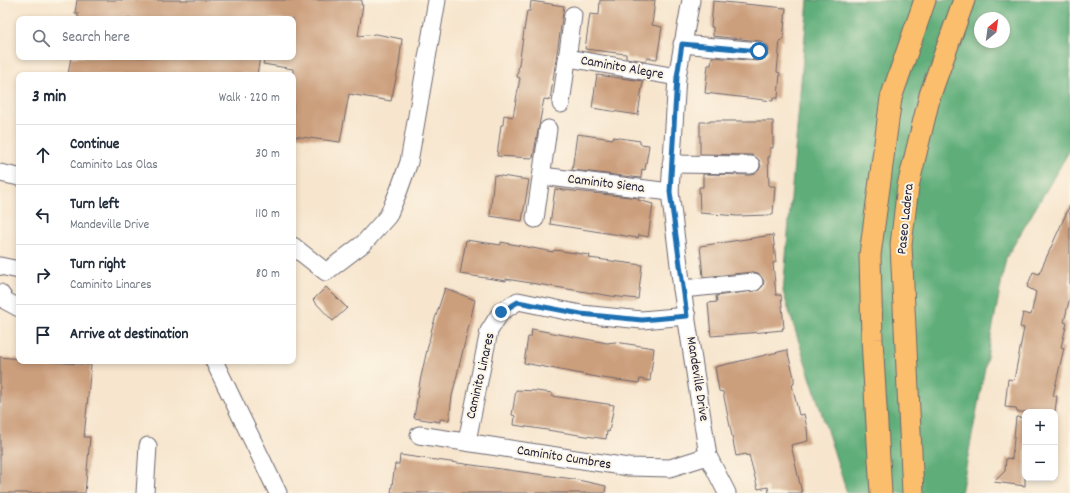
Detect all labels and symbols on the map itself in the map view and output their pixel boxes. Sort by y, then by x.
north arrow [974,12,1010,48]
route start [750,42,768,60]
street label: Caminito Alegre [579,51,665,85]
street label: Caminito Siena [566,169,646,199]
street label: Paseo Ladera [892,182,920,255]
route end [492,303,510,321]
street label: Caminito Linares [461,331,501,421]
street label: Mandeville Drive [680,335,714,423]
street label: Caminito Cumbres [515,441,613,475]

